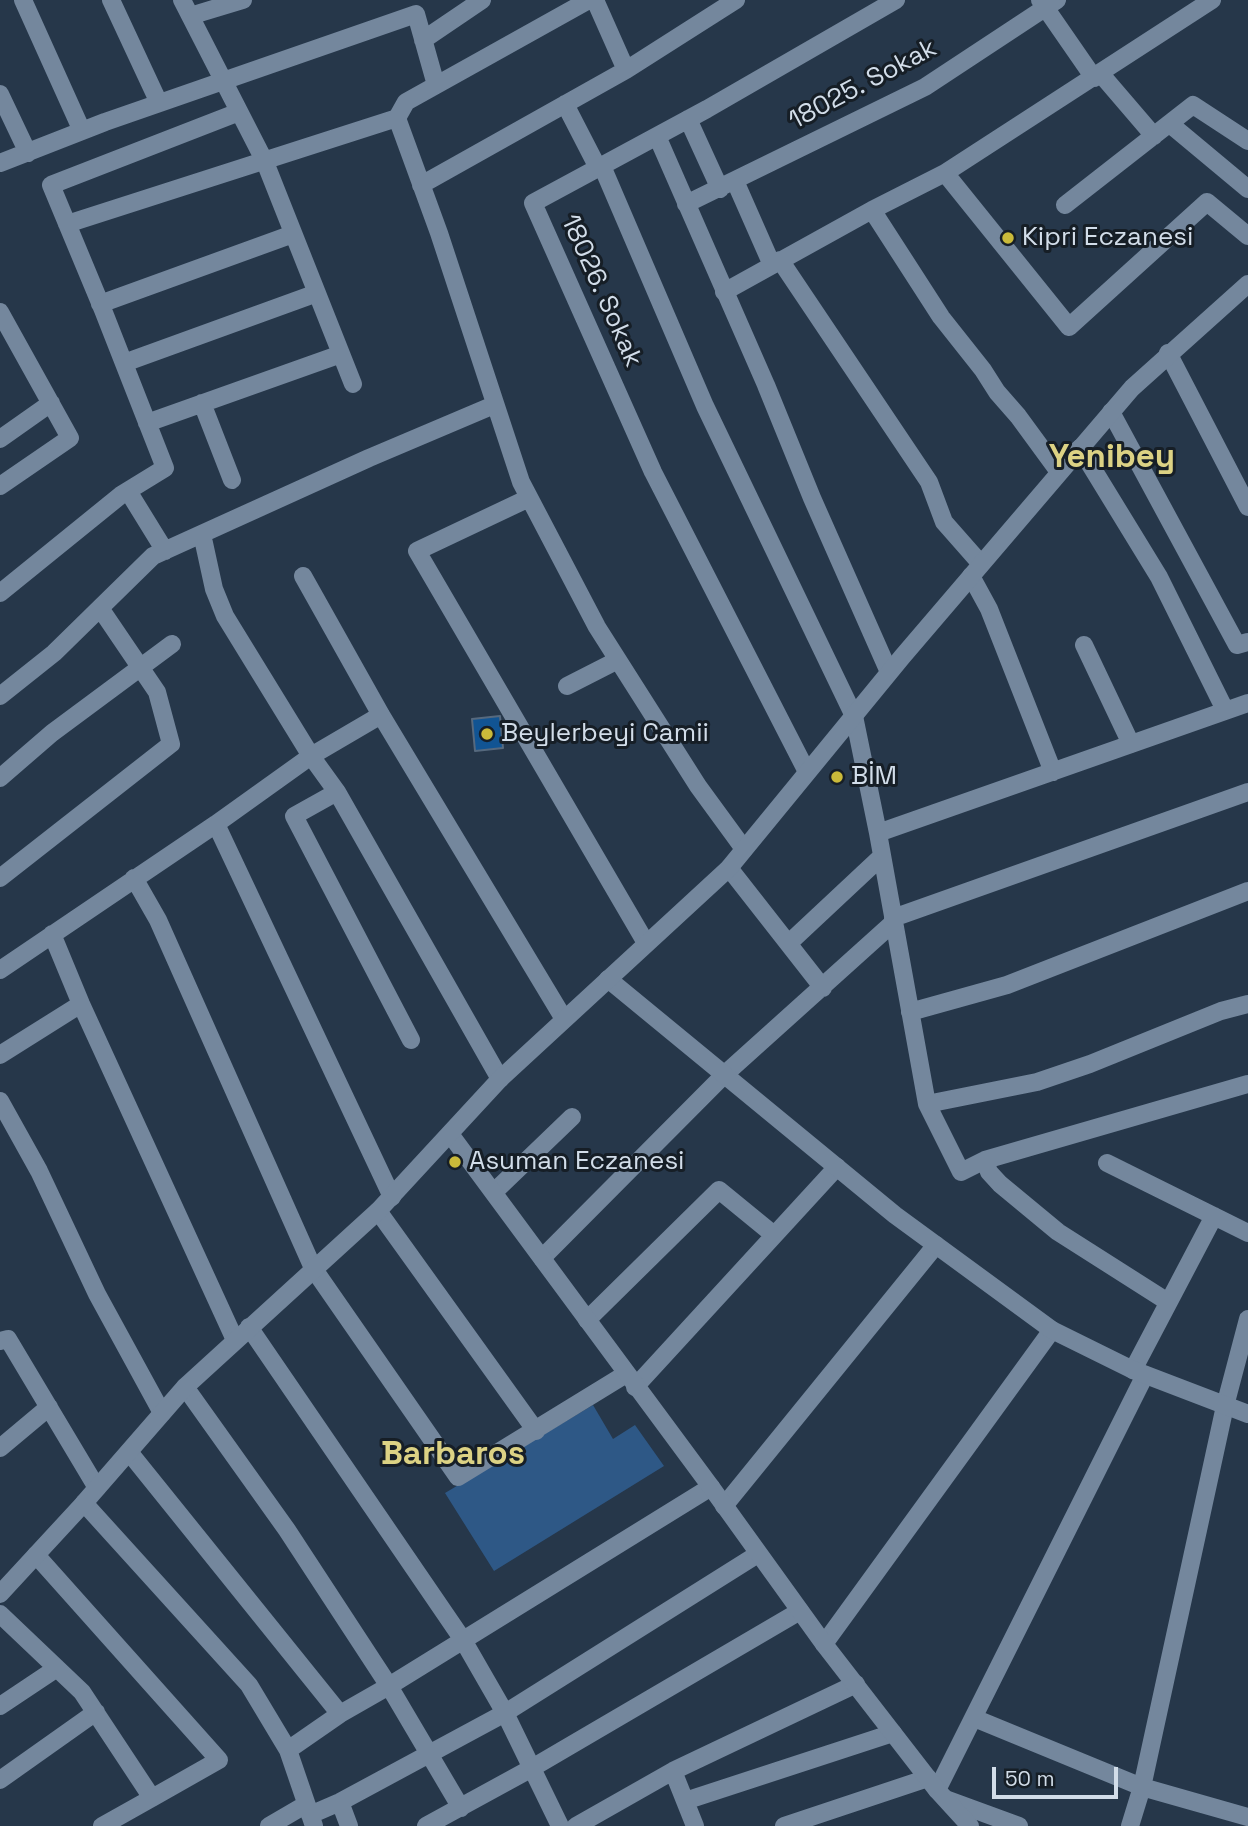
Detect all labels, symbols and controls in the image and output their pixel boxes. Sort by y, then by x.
street label: 18025. Sokak [784,33,942,137]
street label: 18026. Sokak [554,210,648,372]
place label: Kipri Eczanesi [1022,222,1193,254]
marker: Kipri Eczanesi [1000,230,1016,246]
district label: Yenibey [1049,438,1175,478]
place label: Beylerbeyi Camii [501,718,709,750]
marker: Beylerbeyi Camii [479,726,495,742]
place label: BİM [851,761,897,793]
marker: BİM [829,769,845,785]
place label: Asuman Eczanesi [469,1146,684,1178]
marker: Asuman Eczanesi [447,1154,463,1170]
district label: Barbaros [381,1435,525,1475]
scale bar [996,1752,1122,1796]
text: 50 m [1005,1765,1055,1792]

